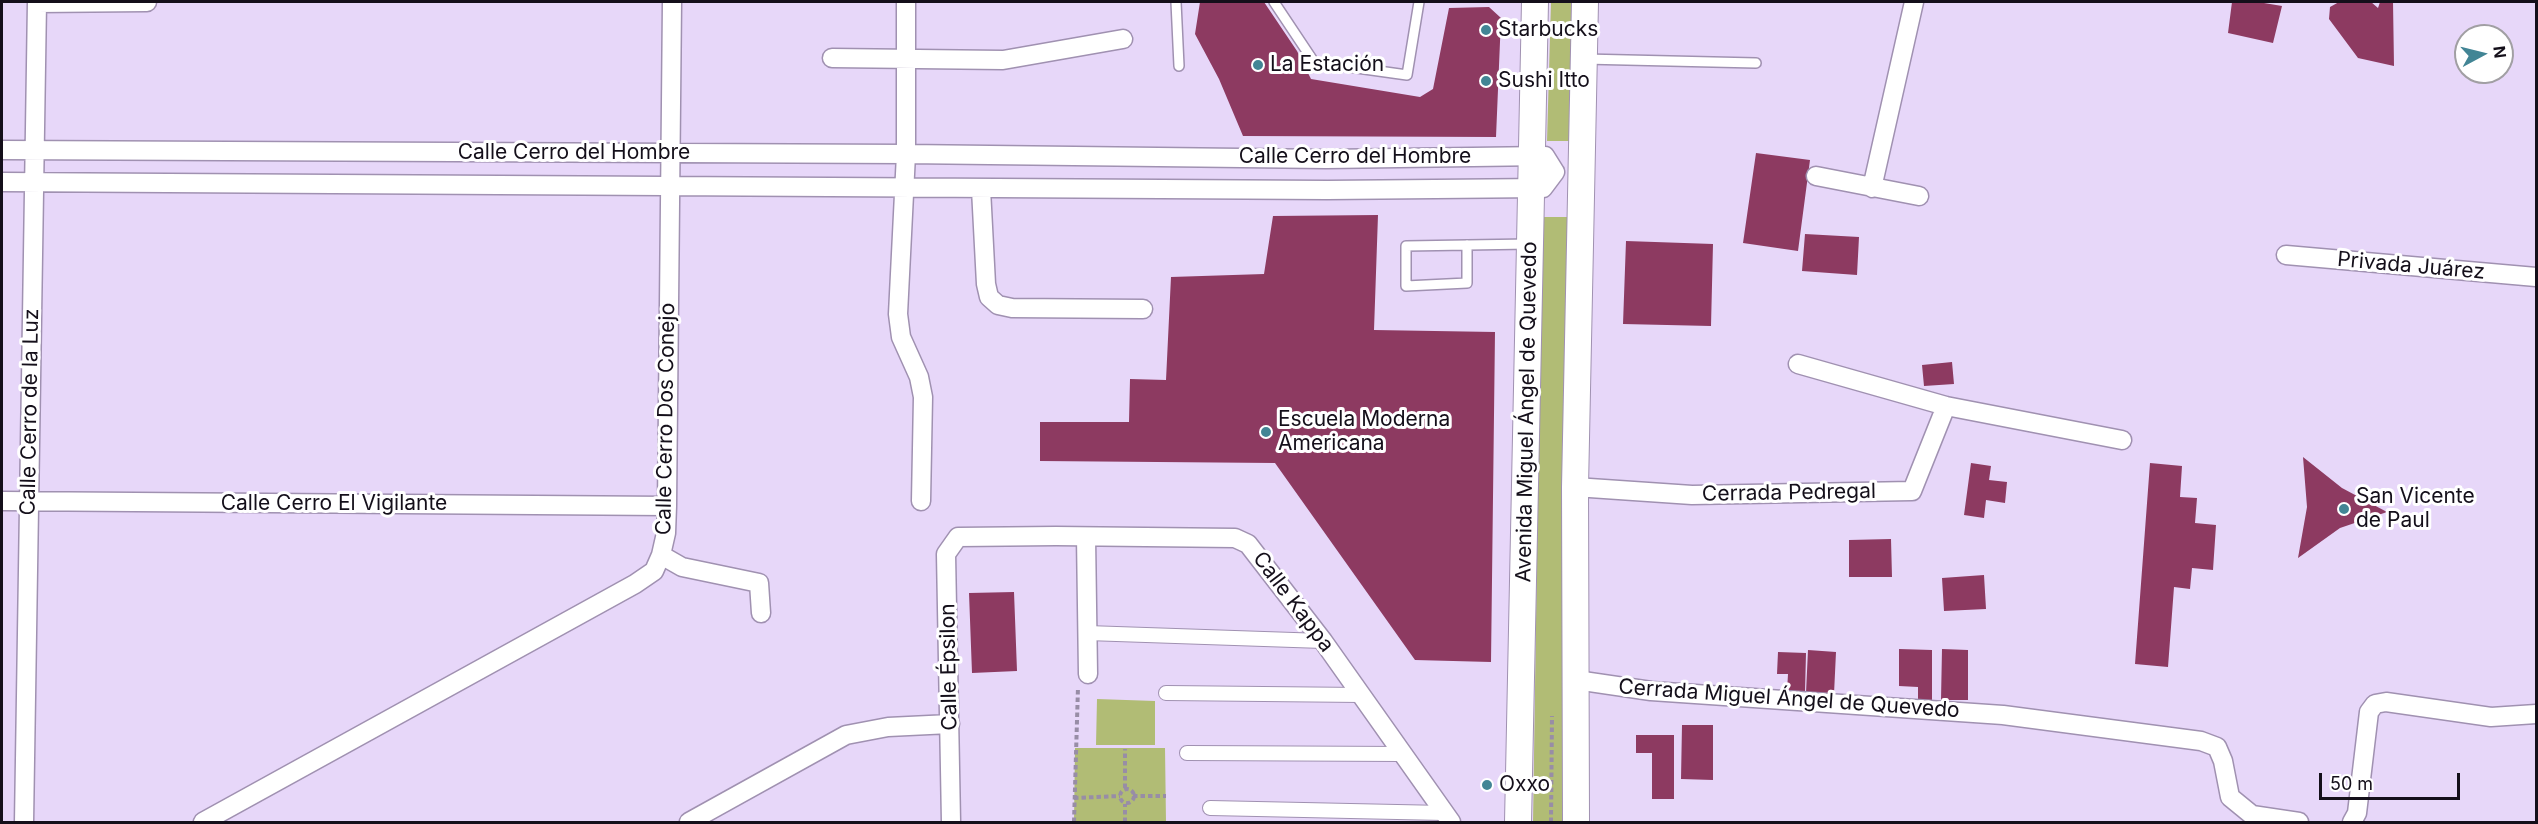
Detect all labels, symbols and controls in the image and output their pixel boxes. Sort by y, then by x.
place label: Starbucks [1498,17,1598,43]
marker: Starbucks [1479,23,1493,37]
north arrow [2454,24,2514,84]
text: N [2489,45,2511,59]
place label: La Estación [1270,52,1384,78]
marker: La Estación [1251,58,1265,72]
place label: Sushi Itto [1498,68,1590,94]
marker: Sushi Itto [1479,74,1493,88]
street label: Calle Cerro del Hombre [458,140,690,166]
street label: Calle Cerro del Hombre [1239,144,1471,170]
street label: Avenida Miguel Ángel de Quevedo [1511,241,1543,583]
street label: Privada Juárez [2336,247,2486,285]
street label: Calle Cerro Dos Conejo [651,303,681,535]
street label: Calle Cerro de la Luz [16,308,44,516]
place label: Escuela Moderna Americana [1278,407,1450,457]
marker: Escuela Moderna Americana [1259,425,1273,439]
street label: Cerrada Pedregal [1702,479,1876,507]
place label: San Vicente de Paul [2356,484,2475,534]
street label: Calle Cerro El Vigilante [221,491,447,517]
marker: San Vicente de Paul [2337,502,2351,516]
street label: Calle Kappa [1247,547,1339,657]
street label: Calle Épsilon [935,603,963,731]
street label: Cerrada Miguel Ángel de Quevedo [1618,674,1960,724]
scale bar [2322,761,2463,799]
place label: Oxxo [1499,772,1550,798]
text: 50 m [2330,773,2373,794]
marker: Oxxo [1480,778,1494,792]

